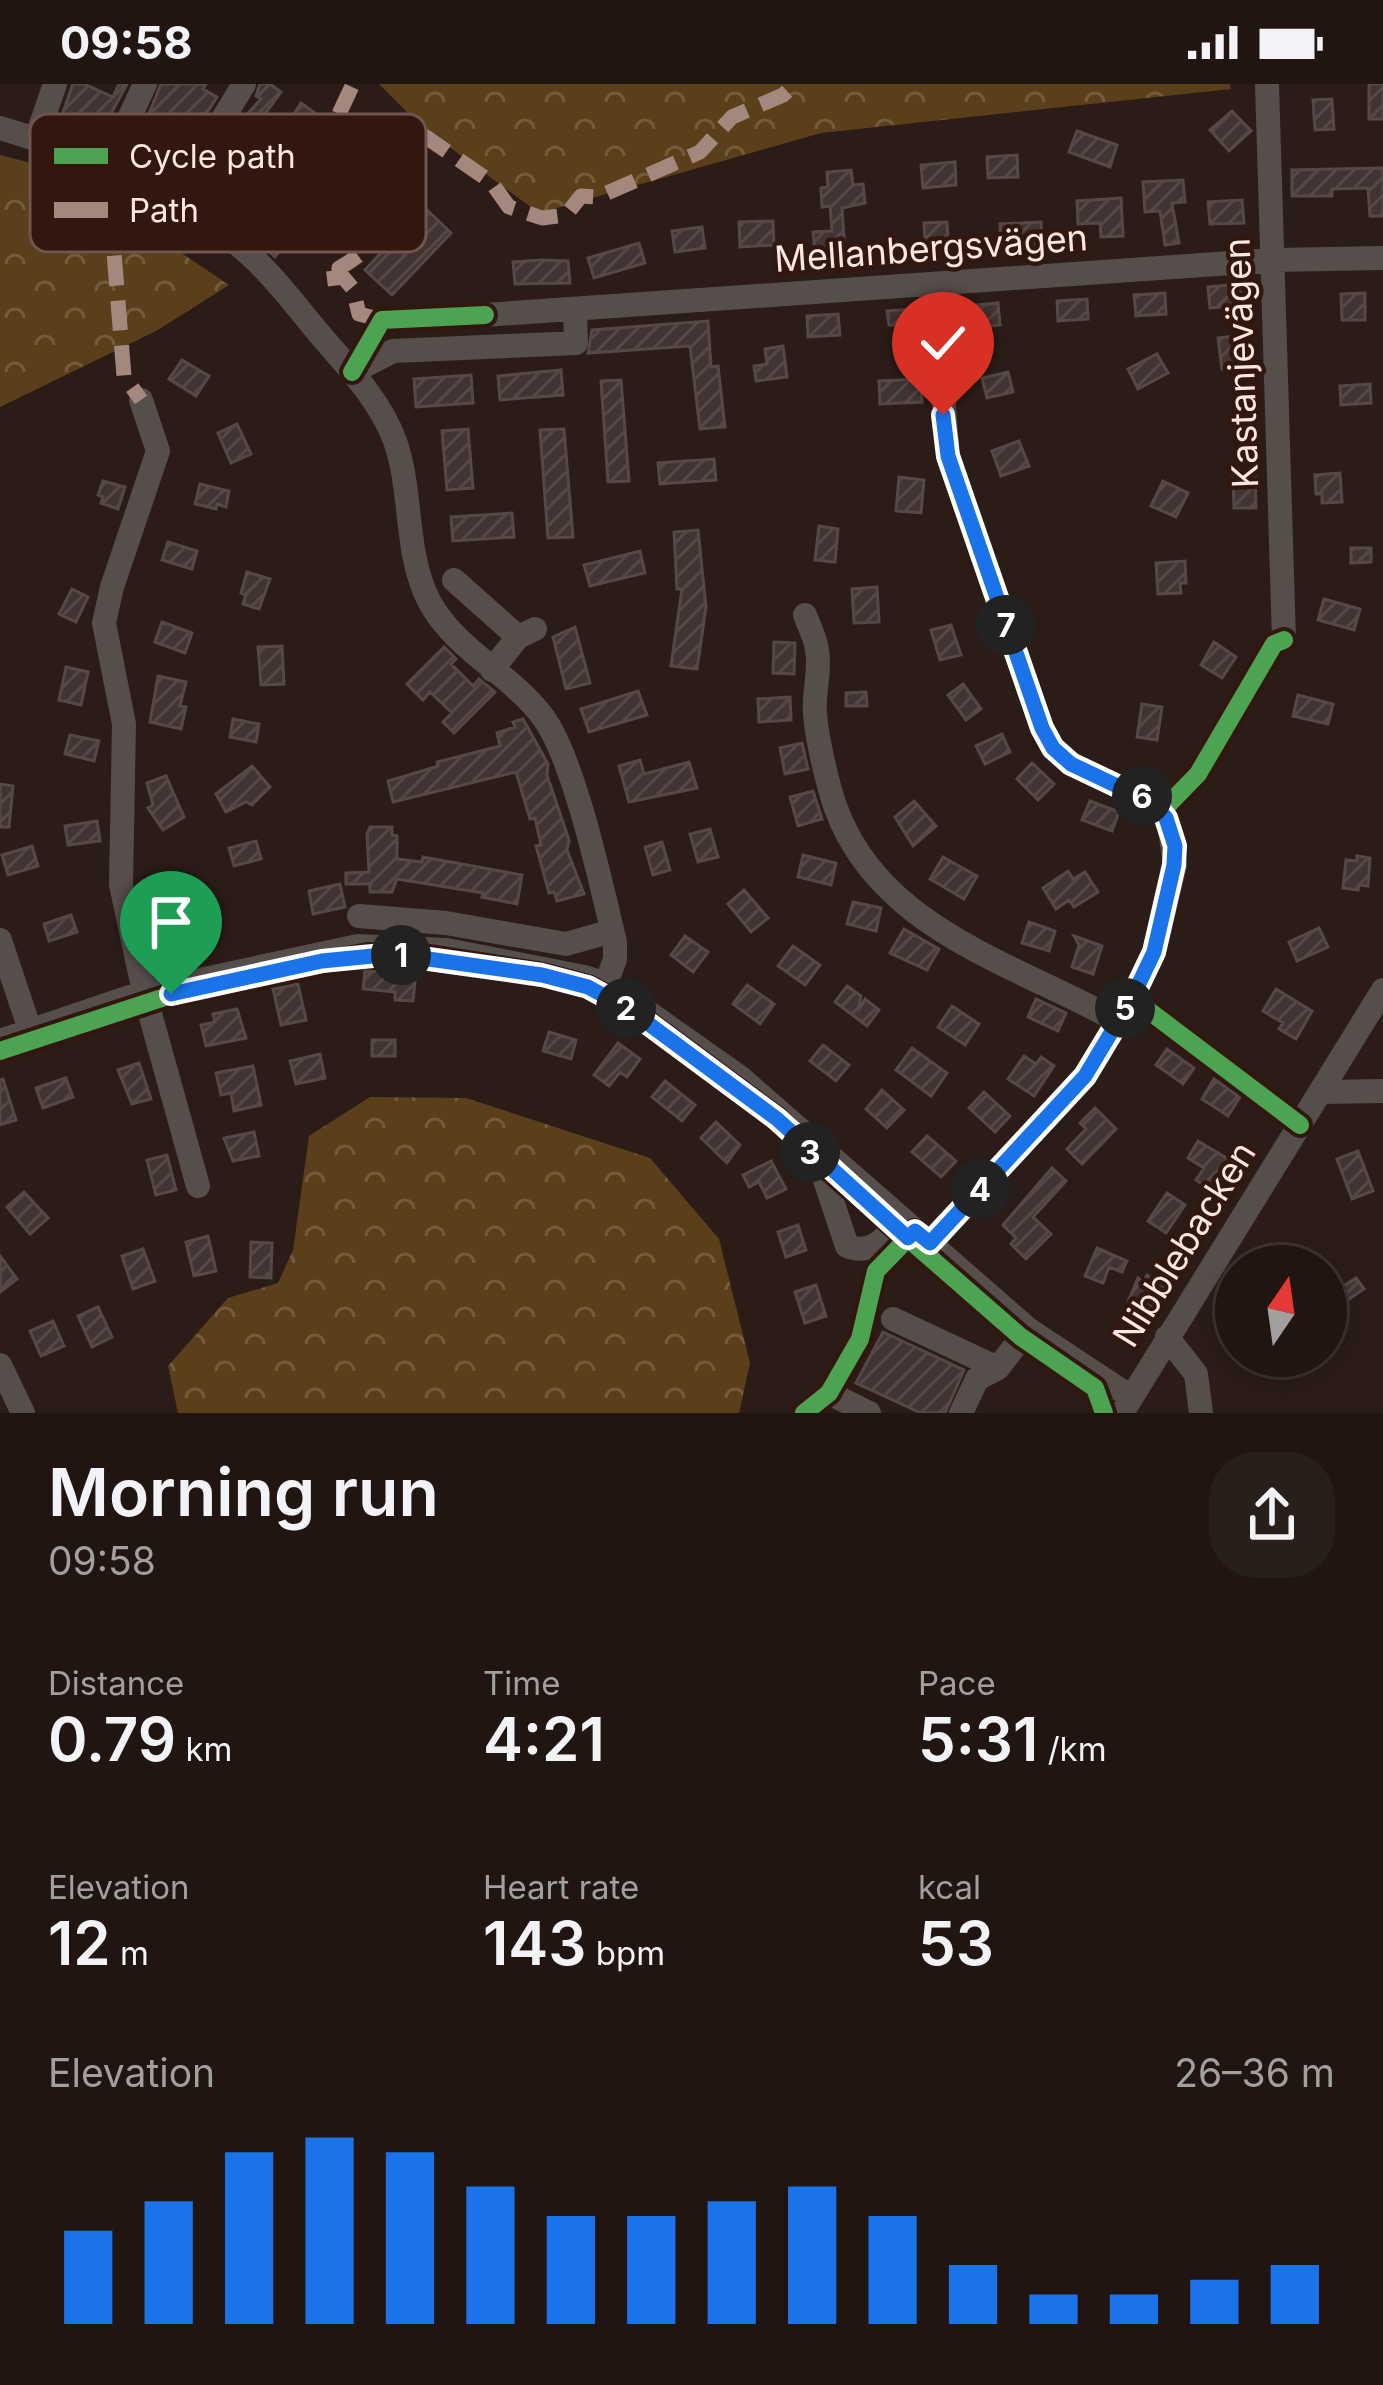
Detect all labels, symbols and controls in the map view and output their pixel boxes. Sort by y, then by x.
text: 09:58 [60,15,193,70]
legend [30,114,426,252]
text: Cycle path [129,136,296,176]
text: Path [129,190,199,230]
street label: Mellanbergsvägen [773,215,1089,281]
street label: Kastanjevägen [1215,237,1267,489]
pin [892,292,994,415]
icon: check [910,310,976,376]
pin: 7 [976,595,1036,655]
text: 7 [996,605,1016,645]
pin: 6 [1112,766,1172,826]
text: 6 [1131,776,1153,816]
pin [120,871,222,994]
icon: arrive [138,889,204,955]
pin: 1 [371,925,431,985]
text: 1 [394,935,408,975]
pin: 2 [596,978,656,1038]
pin: 5 [1095,978,1155,1038]
text: 2 [616,988,636,1028]
text: 5 [1114,988,1136,1028]
pin: 3 [780,1122,840,1182]
text: 3 [799,1132,821,1172]
street label: Nibblebacken [1103,1133,1265,1355]
pin: 4 [950,1159,1010,1219]
text: 4 [969,1169,991,1209]
north arrow [1215,1245,1347,1377]
map controls [1215,1245,1347,1377]
text: Morning run [48,1452,439,1532]
button: share [1209,1452,1335,1578]
text: 09:58 [48,1537,156,1584]
text: Distance [48,1663,184,1703]
text: Time [483,1663,560,1703]
text: Pace [918,1663,996,1703]
text: 0.79 [48,1703,176,1775]
text: 4:21 [483,1703,605,1775]
text: 5:31 [918,1703,1038,1775]
text: km [176,1729,232,1769]
text: /km [1038,1729,1107,1769]
text: Elevation [48,1867,189,1907]
text: Heart rate [483,1867,639,1907]
text: kcal [918,1867,981,1907]
text: 12 [48,1907,111,1979]
text: 143 [483,1907,587,1979]
text: 53 [918,1907,994,1979]
text: m [111,1933,149,1973]
text: bpm [587,1933,665,1973]
text: Elevation [48,2049,215,2096]
text: 26–36 m [1174,2049,1335,2096]

